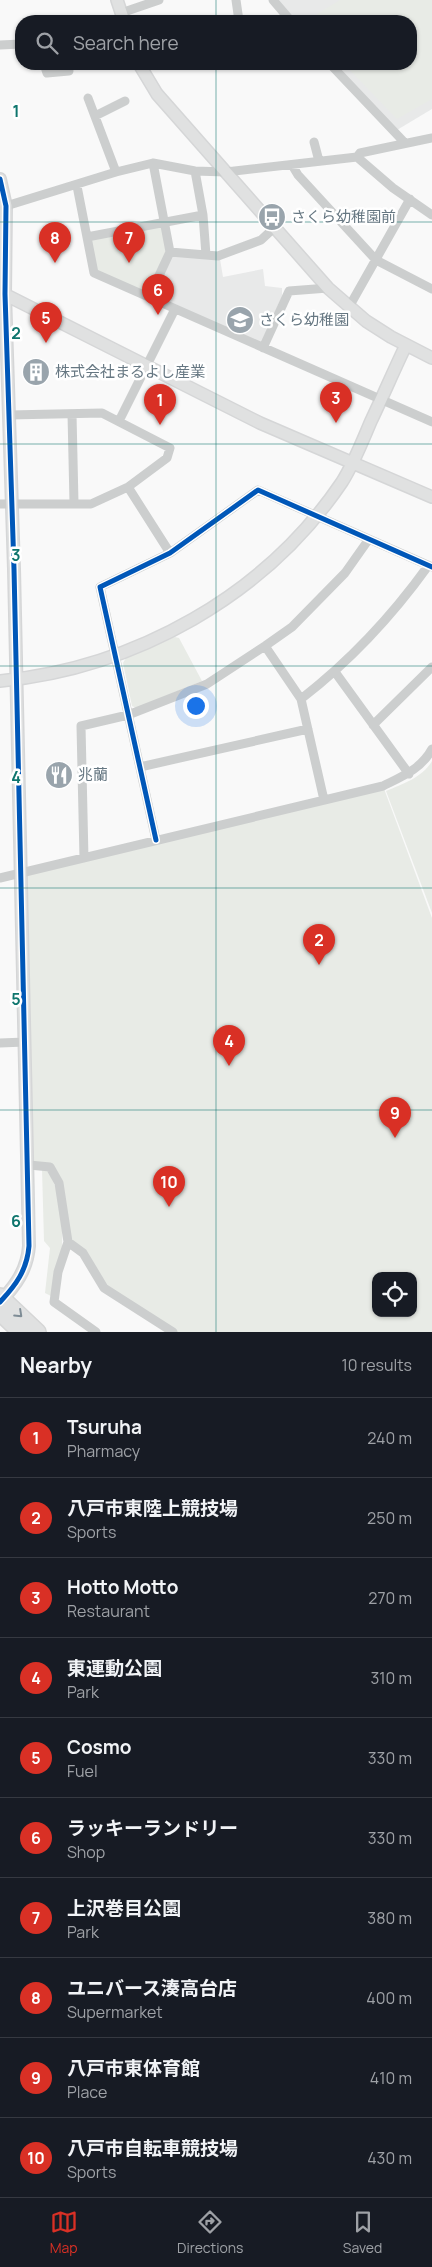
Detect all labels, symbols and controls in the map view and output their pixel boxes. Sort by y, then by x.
search box [15,15,417,70]
icon: search [33,29,61,57]
text: Search here [73,30,179,56]
text: 1 [12,100,20,122]
bus stop icon: さくら幼稚園前 [257,202,287,232]
place label: さくら幼稚園前 [291,206,396,227]
pin: 8 [39,222,71,263]
pin: 7 [113,222,145,263]
pin: 6 [142,274,174,315]
pin: 5 [30,302,62,343]
school or university icon: さくら幼稚園 [225,305,255,335]
place label: さくら幼稚園 [259,309,349,330]
text: 2 [11,322,21,344]
building icon: 株式会社まるよし産業 [21,357,51,387]
place label: 株式会社まるよし産業 [55,361,205,382]
pin: 3 [320,382,352,423]
pin: 1 [144,384,176,425]
text: 3 [11,544,21,566]
your location [183,693,209,719]
restaurant icon: 兆蘭 [44,760,74,790]
place label: 兆蘭 [78,764,108,785]
text: 4 [11,766,21,788]
pin: 2 [303,924,335,965]
text: 5 [11,988,21,1010]
pin: 4 [213,1025,245,1066]
pin: 9 [379,1097,411,1138]
pin: 10 [153,1166,185,1207]
text: 6 [11,1210,21,1232]
map controls [372,1272,417,1317]
button: locate [372,1272,417,1317]
one-way arrow [14,1308,23,1317]
text: Nearby [20,1351,92,1379]
text: 10 results [341,1354,412,1376]
text: Tsuruha [67,1414,142,1440]
text: 1 [32,1427,40,1449]
text: 240 m [367,1427,412,1449]
text: Pharmacy [67,1440,140,1462]
text: 八戸市東陸上競技場 [67,1495,238,1521]
text: 2 [31,1507,41,1529]
text: 250 m [367,1507,412,1529]
text: Sports [67,1521,116,1543]
text: Hotto Motto [67,1574,178,1600]
text: 3 [31,1587,41,1609]
text: 270 m [368,1587,412,1609]
text: Restaurant [67,1600,150,1622]
text: 東運動公園 [67,1655,162,1681]
text: 4 [31,1667,41,1689]
text: 310 m [370,1667,412,1689]
text: Park [67,1681,99,1703]
text: Cosmo [67,1734,132,1760]
text: 5 [31,1747,41,1769]
text: 330 m [368,1747,412,1769]
text: Fuel [67,1760,98,1782]
text: ラッキーランドリー [67,1815,238,1841]
text: 6 [31,1827,41,1849]
text: 330 m [368,1827,412,1849]
text: Shop [67,1841,105,1863]
text: 上沢巻目公園 [67,1895,181,1921]
text: 7 [32,1907,40,1929]
text: 380 m [367,1907,412,1929]
text: Park [67,1921,99,1943]
text: ユニバース湊高台店 [67,1975,237,2001]
text: 8 [31,1987,41,2009]
text: 400 m [366,1987,412,2009]
text: Supermarket [67,2001,163,2023]
text: 八戸市東体育館 [67,2055,200,2081]
text: 9 [31,2067,41,2089]
text: 410 m [370,2067,412,2089]
text: Place [67,2081,107,2103]
text: 八戸市自転車競技場 [67,2135,238,2161]
text: 10 [27,2147,45,2169]
text: 430 m [367,2147,412,2169]
text: Sports [67,2161,116,2183]
tab: Map [50,2208,78,2257]
tab: Directions [177,2208,243,2257]
tab: Saved [343,2208,382,2257]

